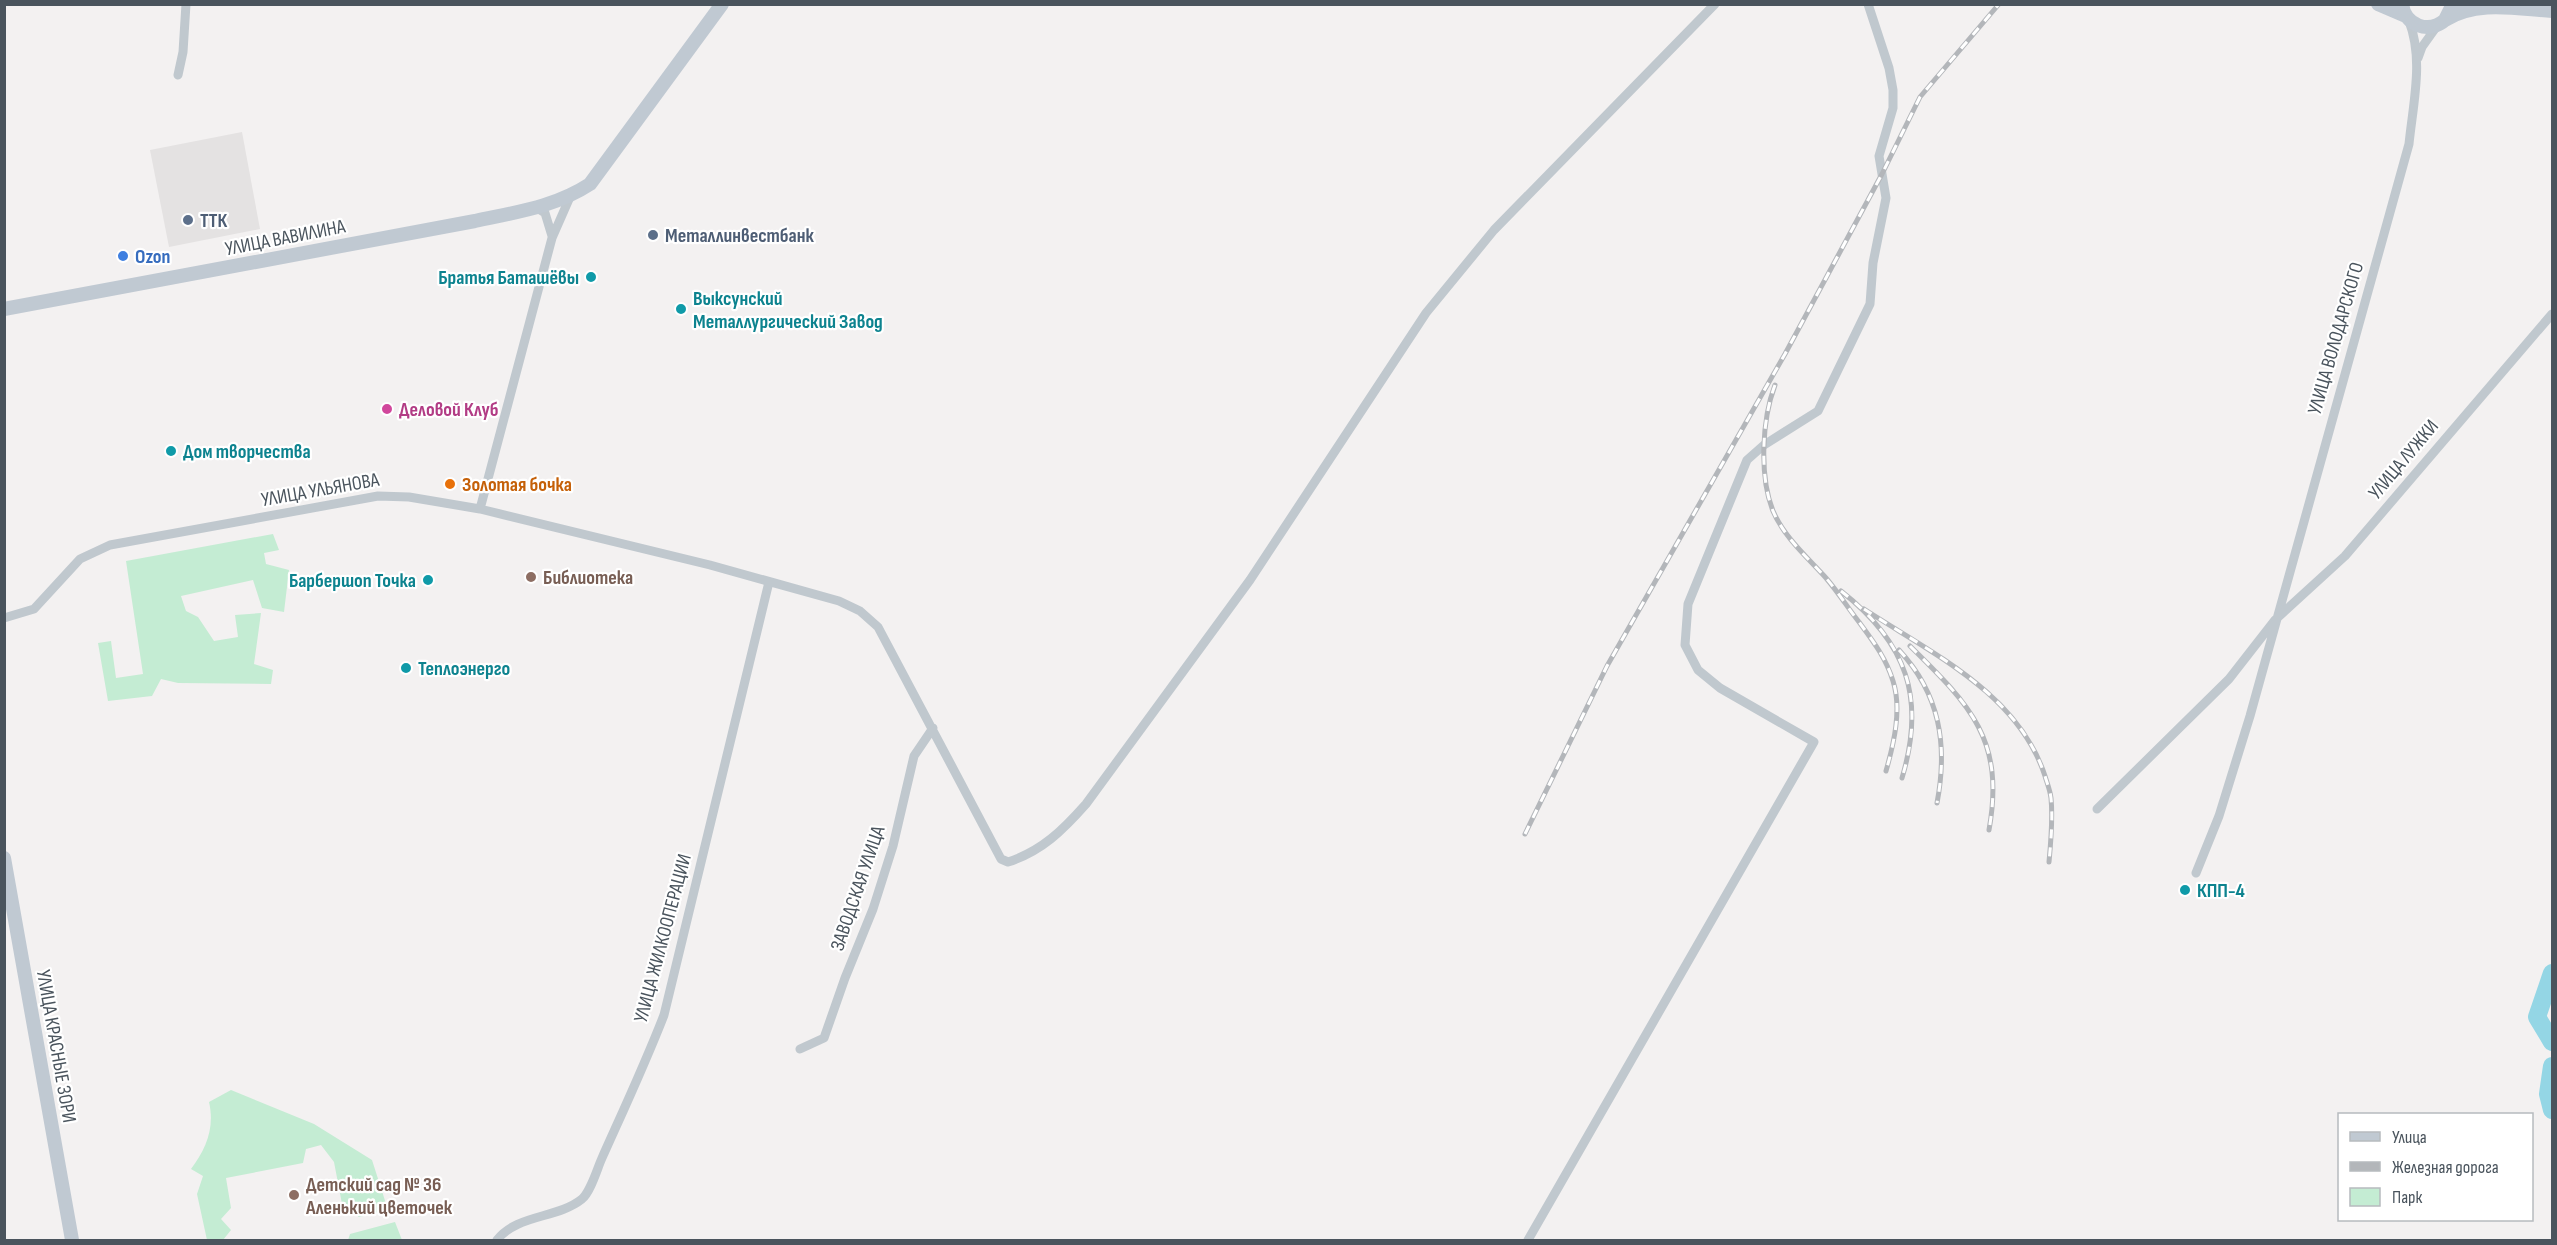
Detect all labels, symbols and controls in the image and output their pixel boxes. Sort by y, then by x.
place label: ТТК [200,209,228,233]
marker: ТТК [181,213,195,227]
street label: УЛИЦА ВАВИЛИНА [223,214,348,261]
place label: Металлинвестбанк [665,224,814,248]
marker: Металлинвестбанк [646,228,660,242]
place label: Ozon [135,245,170,269]
marker: Ozon [116,249,130,263]
street label: УЛИЦА ВОЛОДАРСКОГО [2303,260,2369,417]
place label: Братья Баташёвы [438,266,579,290]
marker: Братья Баташёвы [584,270,598,284]
place label: Выксунский Металлургический Завод [693,287,883,334]
marker: Выксунский Металлургический Завод [674,302,688,316]
place label: Деловой Клуб [399,398,498,422]
marker: Деловой Клуб [380,402,394,416]
street label: УЛИЦА ЛУЖКИ [2364,415,2444,504]
place label: Дом творчества [183,440,311,464]
marker: Дом творчества [164,444,178,458]
street label: УЛИЦА УЛЬЯНОВА [259,468,381,512]
place label: Золотая бочка [462,473,572,497]
marker: Золотая бочка [443,477,457,491]
place label: Библиотека [543,566,633,590]
place label: Барбершоп Точка [289,569,416,593]
marker: Библиотека [524,570,538,584]
marker: Барбершоп Точка [421,573,435,587]
place label: Теплоэнерго [418,657,510,681]
marker: Теплоэнерго [399,661,413,675]
street label: ЗАВОДСКАЯ УЛИЦА [825,822,891,954]
street label: УЛИЦА ЖИЛКООПЕРАЦИИ [629,851,697,1025]
place label: КПП-4 [2197,879,2245,903]
marker: КПП-4 [2178,883,2192,897]
street label: УЛИЦА КРАСНЫЕ ЗОРИ [31,968,81,1125]
legend [2338,1113,2533,1221]
text: Улица [2392,1127,2427,1148]
text: Железная дорога [2392,1157,2499,1178]
place label: Детский сад № 36 Аленький цветочек [305,1173,453,1220]
text: Парк [2392,1187,2423,1208]
marker: Детский сад № 36 Аленький цветочек [287,1188,301,1202]

